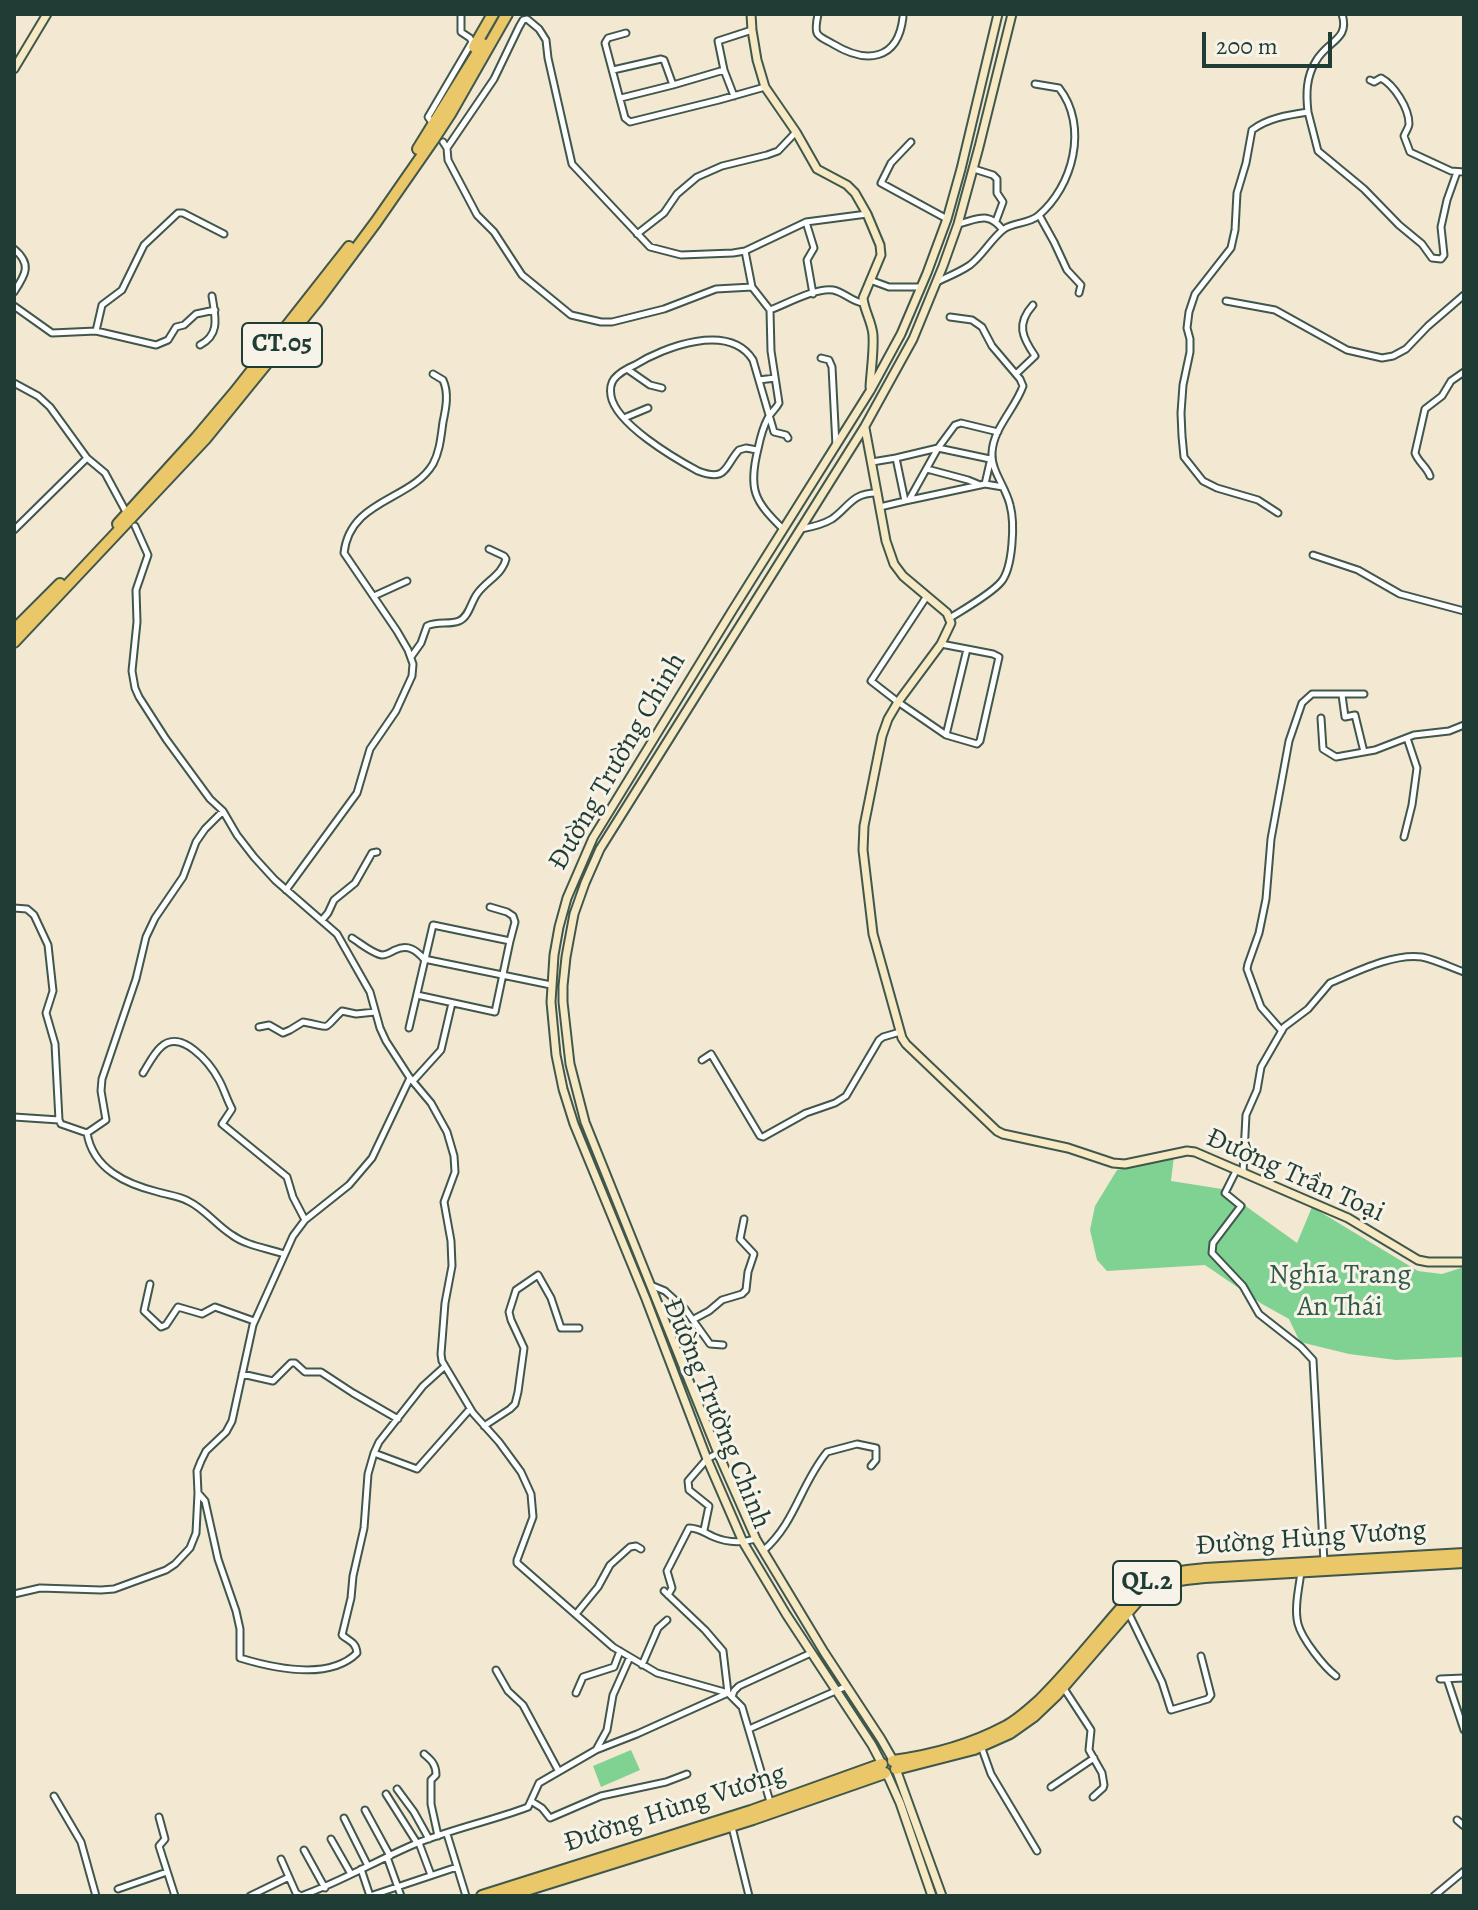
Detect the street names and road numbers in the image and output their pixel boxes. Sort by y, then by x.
road number: CT.05 [242,323,322,367]
street label: Đường Trường Chinh [542,647,694,877]
street label: Đường Trần Toại [1200,1122,1390,1230]
street label: Đường Trường Chinh [654,1294,778,1534]
street label: Đường Hùng Vương [1195,1514,1427,1564]
road number: QL.2 [1113,1561,1181,1605]
street label: Đường Hùng Vương [560,1757,790,1861]

